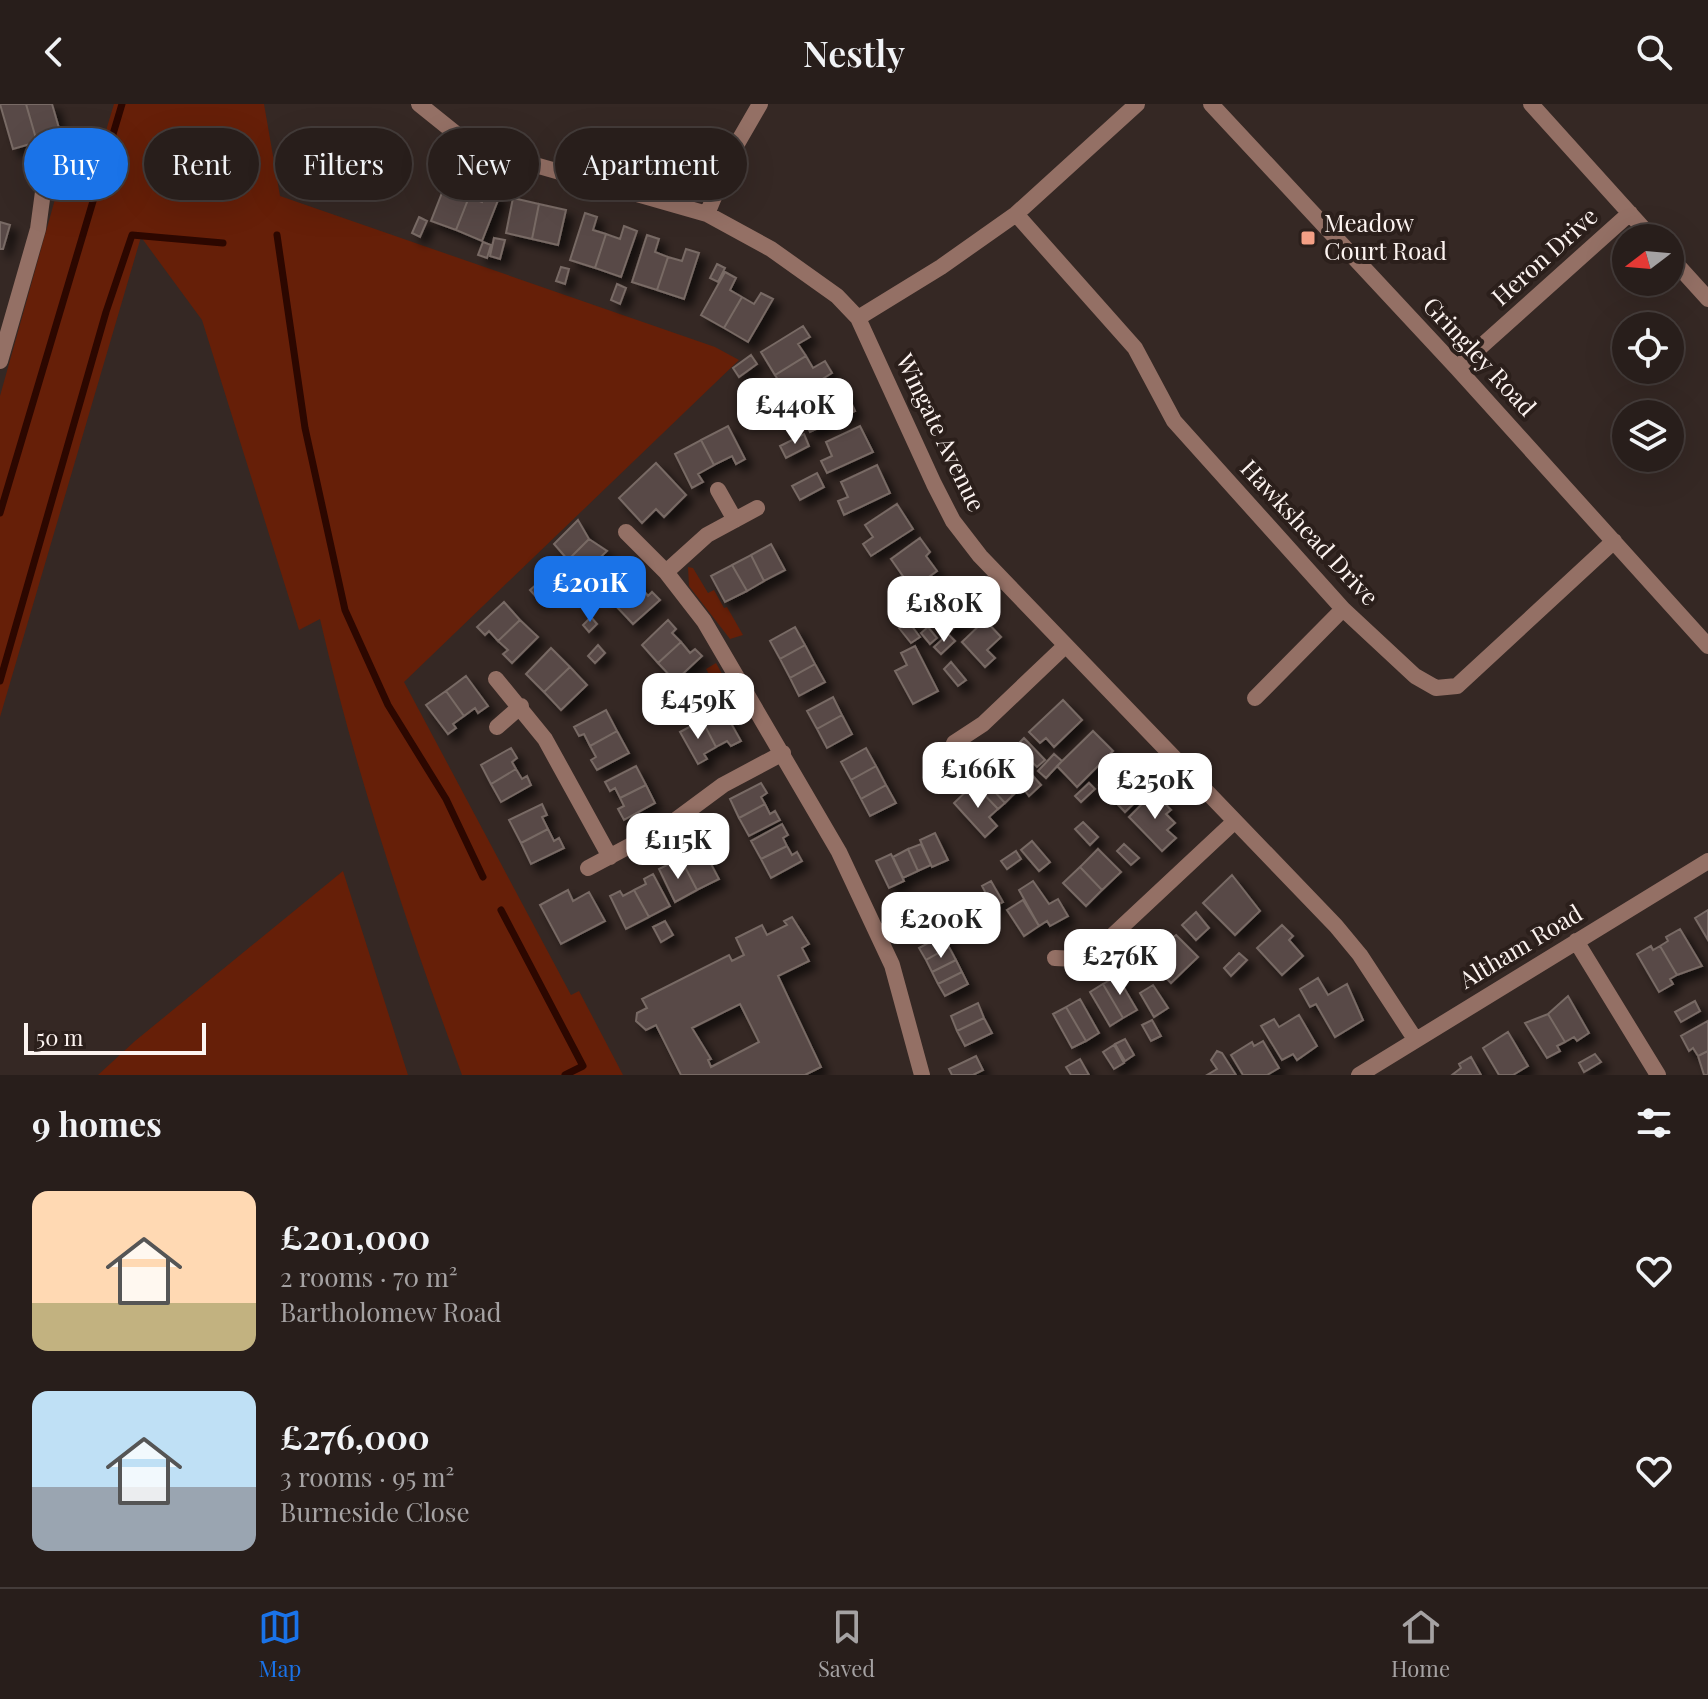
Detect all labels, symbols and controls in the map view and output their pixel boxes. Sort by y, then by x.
text: Nestly [803,28,905,76]
icon: back [32,30,76,74]
icon: search [1632,30,1676,74]
chip: Buy [24,128,128,200]
chip: Rent [144,128,259,200]
chip: Filters [275,128,412,200]
chip: New [428,128,539,200]
chip: Apartment [555,128,747,200]
street label: Heron Drive [1484,199,1604,312]
place label: Meadow Court Road [1324,206,1447,266]
north arrow [1612,224,1684,296]
map controls [1612,224,1684,472]
marker: Meadow Court Road [1299,229,1317,247]
street label: Gringley Road [1417,289,1544,422]
button: locate [1612,312,1684,384]
street label: Wingate Avenue [889,347,994,516]
pin: £440K [739,378,851,446]
text: £440K [755,386,835,421]
button: layers [1612,400,1684,472]
street label: Hawkshead Drive [1234,452,1386,611]
pin: £201K [534,556,646,624]
text: £201K [552,564,628,599]
pin: £180K [888,576,1000,644]
text: £180K [905,584,983,619]
pin: £459K [642,673,754,741]
text: £459K [660,681,736,716]
pin: £166K [922,742,1034,810]
text: £166K [941,750,1015,785]
pin: £250K [1099,753,1211,821]
text: £250K [1116,761,1194,796]
pin: £115K [622,813,734,881]
text: £115K [644,821,712,856]
pin: £200K [885,892,997,960]
street label: Altham Road [1452,896,1588,995]
text: £200K [900,900,982,935]
pin: £276K [1064,929,1176,997]
text: £276K [1082,937,1158,972]
scale bar [24,1019,206,1055]
text: 50 m [36,1022,83,1052]
text: 9 homes [32,1100,162,1146]
icon: filters [1632,1101,1676,1145]
text: £201,000 [280,1213,430,1259]
icon: home [96,1223,192,1319]
icon: heart [1632,1249,1676,1293]
text: 2 rooms · 70 m² [280,1259,458,1294]
text: Bartholomew Road [280,1294,502,1329]
text: £276,000 [280,1413,430,1459]
icon: home [96,1423,192,1519]
icon: heart [1632,1449,1676,1493]
text: 3 rooms · 95 m² [280,1459,454,1494]
text: Burneside Close [280,1494,470,1529]
tab: Map [258,1605,302,1683]
tab: Saved [818,1605,875,1683]
tab: Home [1391,1605,1450,1683]

